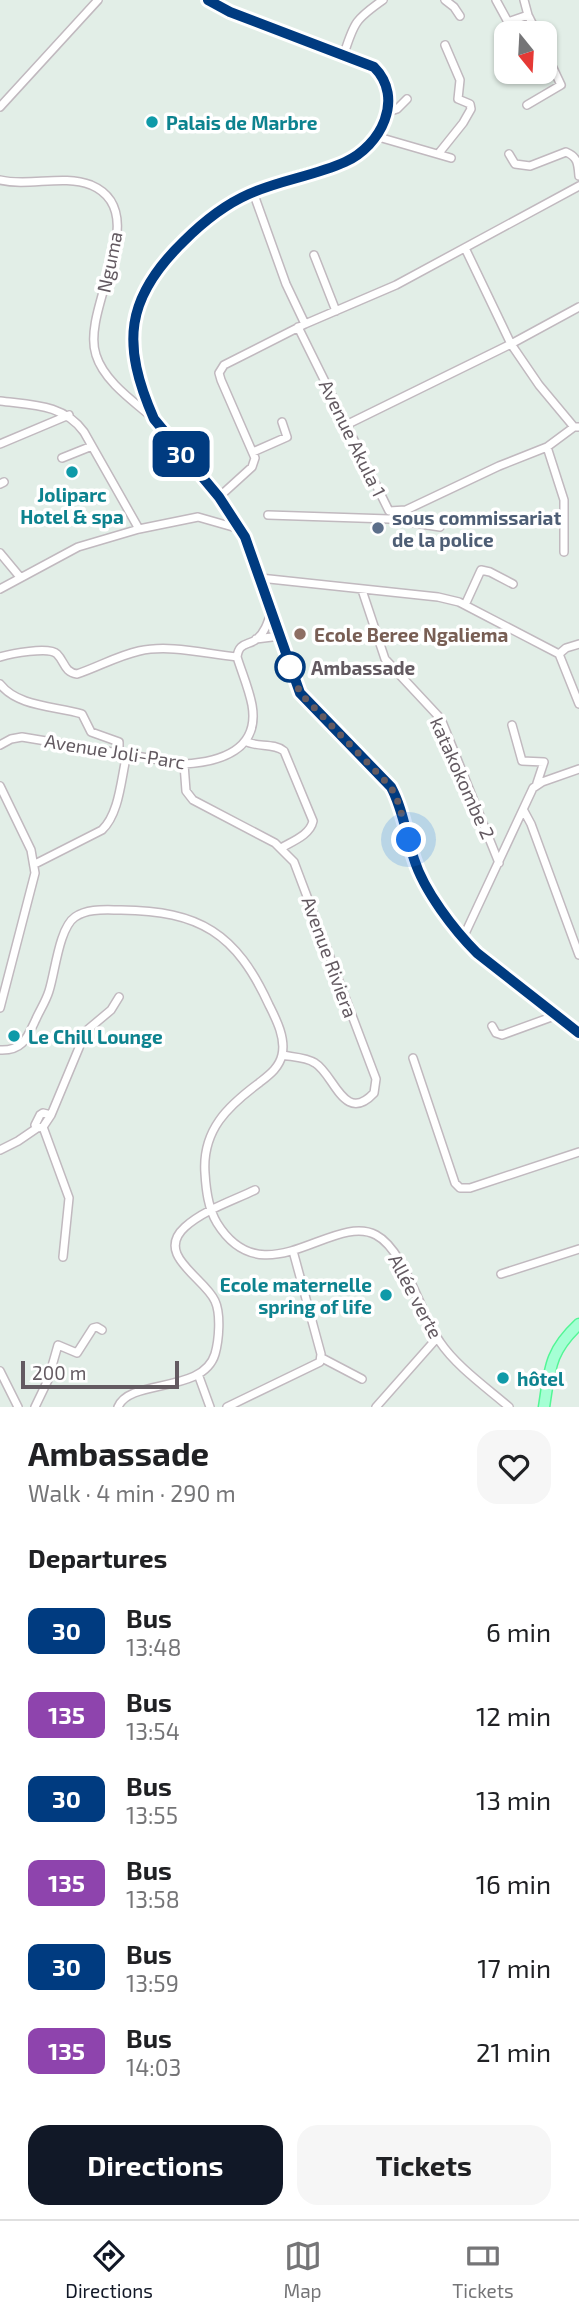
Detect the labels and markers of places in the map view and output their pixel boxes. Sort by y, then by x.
place label: Palais de Marbre [166,111,318,134]
marker: Palais de Marbre [144,114,160,130]
marker: Joliparc Hotel & spa [64,464,80,480]
place label: Joliparc Hotel & spa [20,483,124,528]
place label: sous commissariat de la police [392,506,561,551]
marker: sous commissariat de la police [370,520,386,536]
place label: Ecole Beree Ngaliema [314,623,508,646]
marker: Ecole Beree Ngaliema [292,626,308,642]
marker: Ambassade [275,652,305,682]
place label: Ambassade [311,656,416,679]
place label: Le Chill Lounge [28,1025,163,1048]
marker: Le Chill Lounge [6,1028,22,1044]
place label: Ecole maternelle spring of life [220,1273,372,1318]
marker: Ecole maternelle spring of life [378,1287,394,1303]
place label: hôtel [517,1367,565,1390]
marker: hôtel [495,1370,511,1386]

